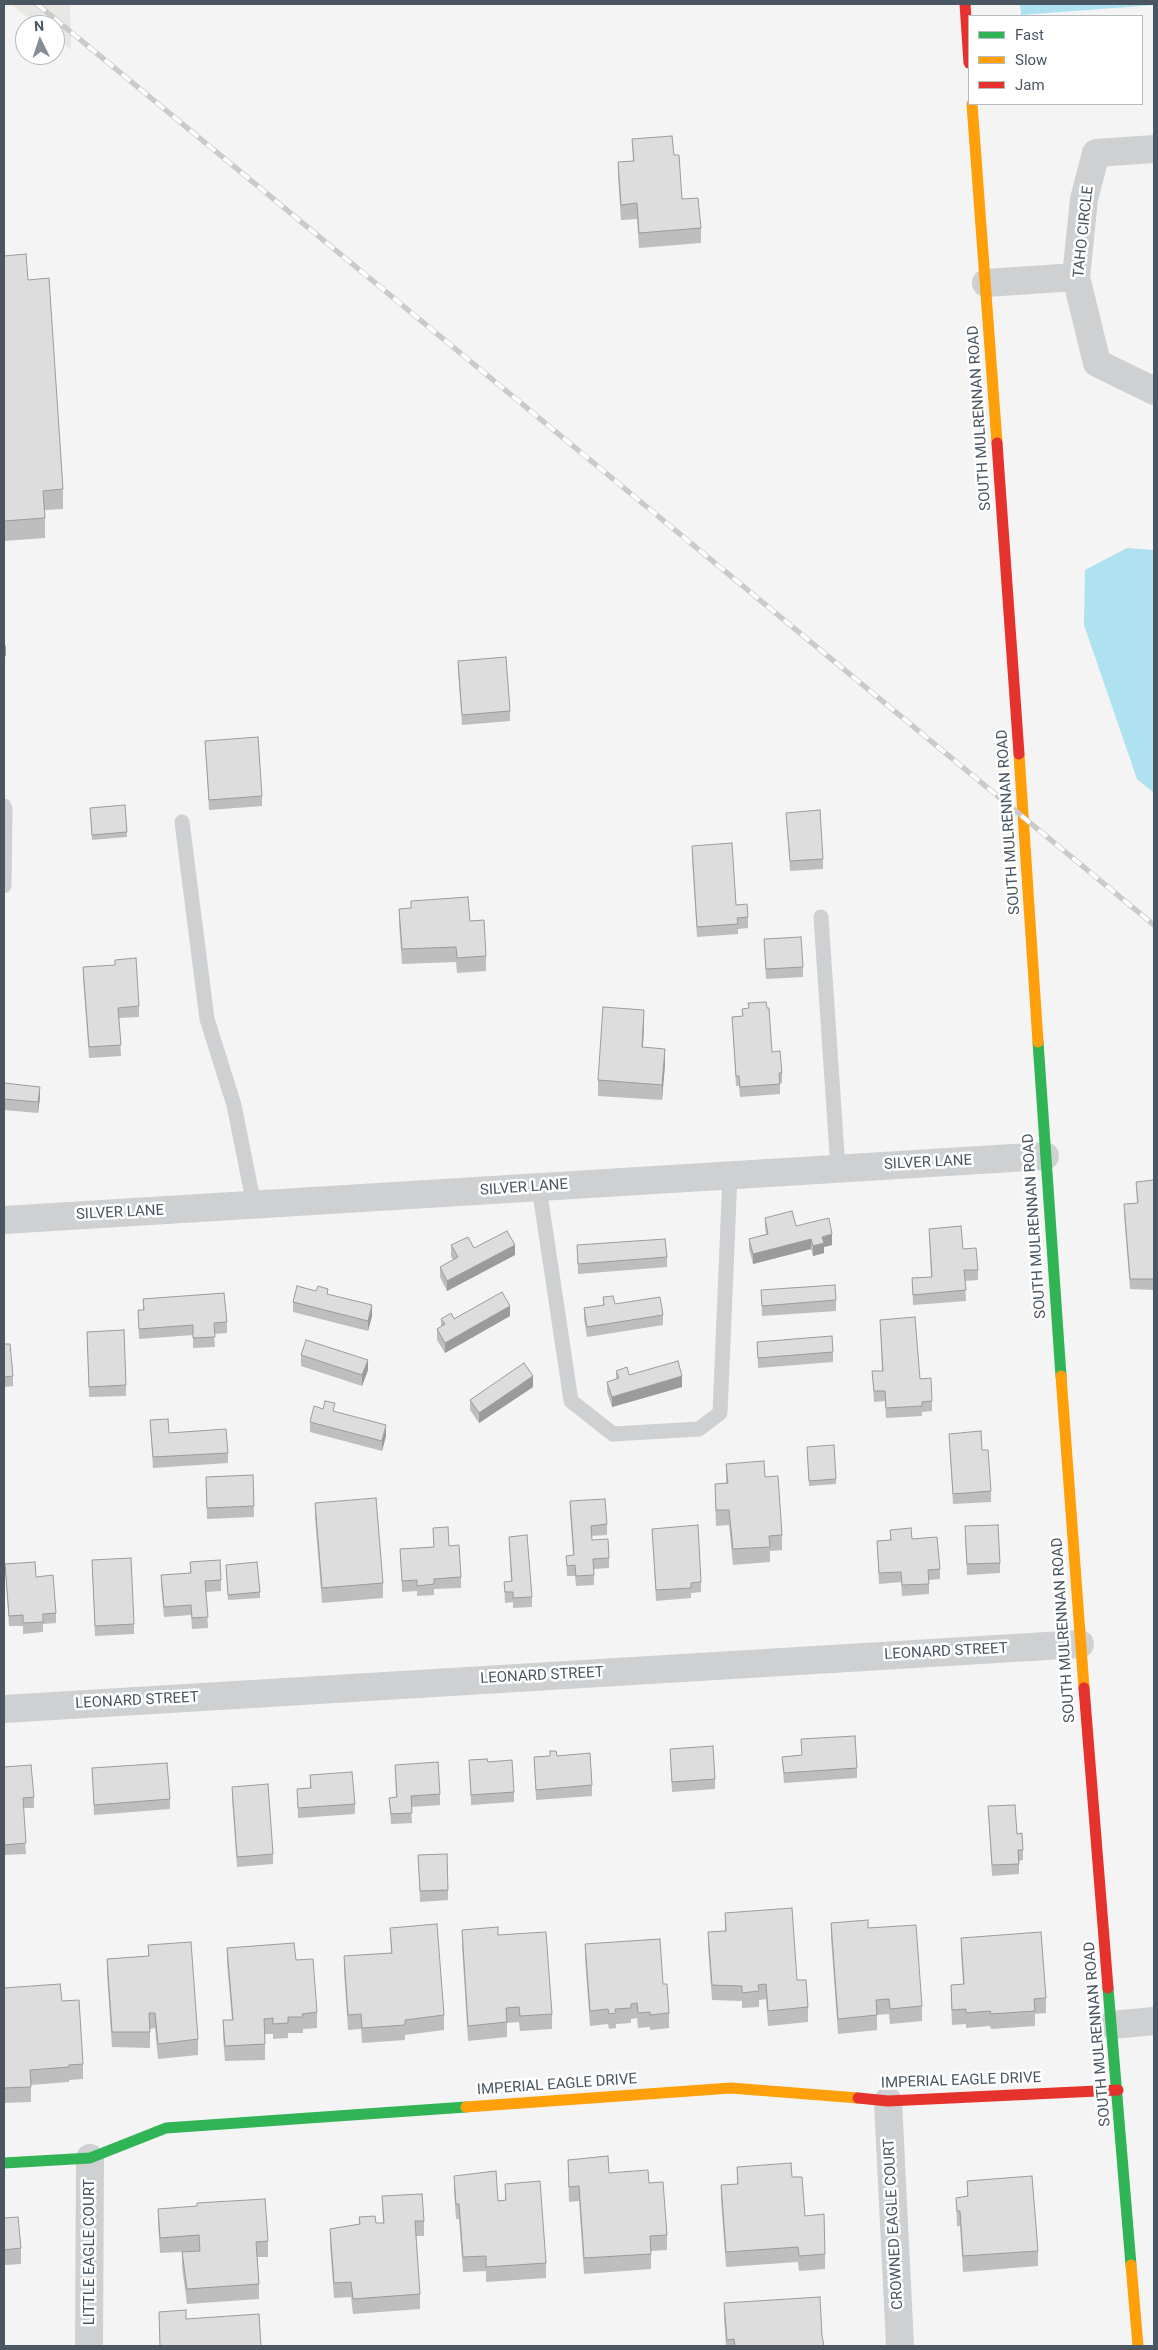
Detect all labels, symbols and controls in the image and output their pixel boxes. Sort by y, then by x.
north arrow [15,15,65,65]
legend [968,15,1143,105]
text: N [34,18,45,34]
text: Fast [1015,26,1044,44]
text: Slow [1015,51,1047,69]
text: Jam [1015,76,1045,94]
street label: TAHO CIRCLE [1070,185,1098,279]
street label: SOUTH MULRENNAN ROAD [965,325,995,511]
street label: SOUTH MULRENNAN ROAD [994,729,1024,915]
street label: SOUTH MULRENNAN ROAD [1020,1133,1050,1319]
street label: SILVER LANE [884,1152,972,1174]
street label: SILVER LANE [479,1176,569,1200]
street label: SILVER LANE [76,1202,164,1224]
street label: SOUTH MULRENNAN ROAD [1049,1537,1079,1723]
street label: LEONARD STREET [884,1640,1008,1664]
street label: LEONARD STREET [480,1664,604,1688]
street label: LEONARD STREET [75,1689,199,1713]
street label: SOUTH MULRENNAN ROAD [1081,1941,1115,2127]
street label: IMPERIAL EAGLE DRIVE [881,2069,1041,2093]
street label: IMPERIAL EAGLE DRIVE [476,2070,638,2100]
street label: CROWNED EAGLE COURT [881,2138,907,2310]
street label: LITTLE EAGLE COURT [81,2179,99,2325]

